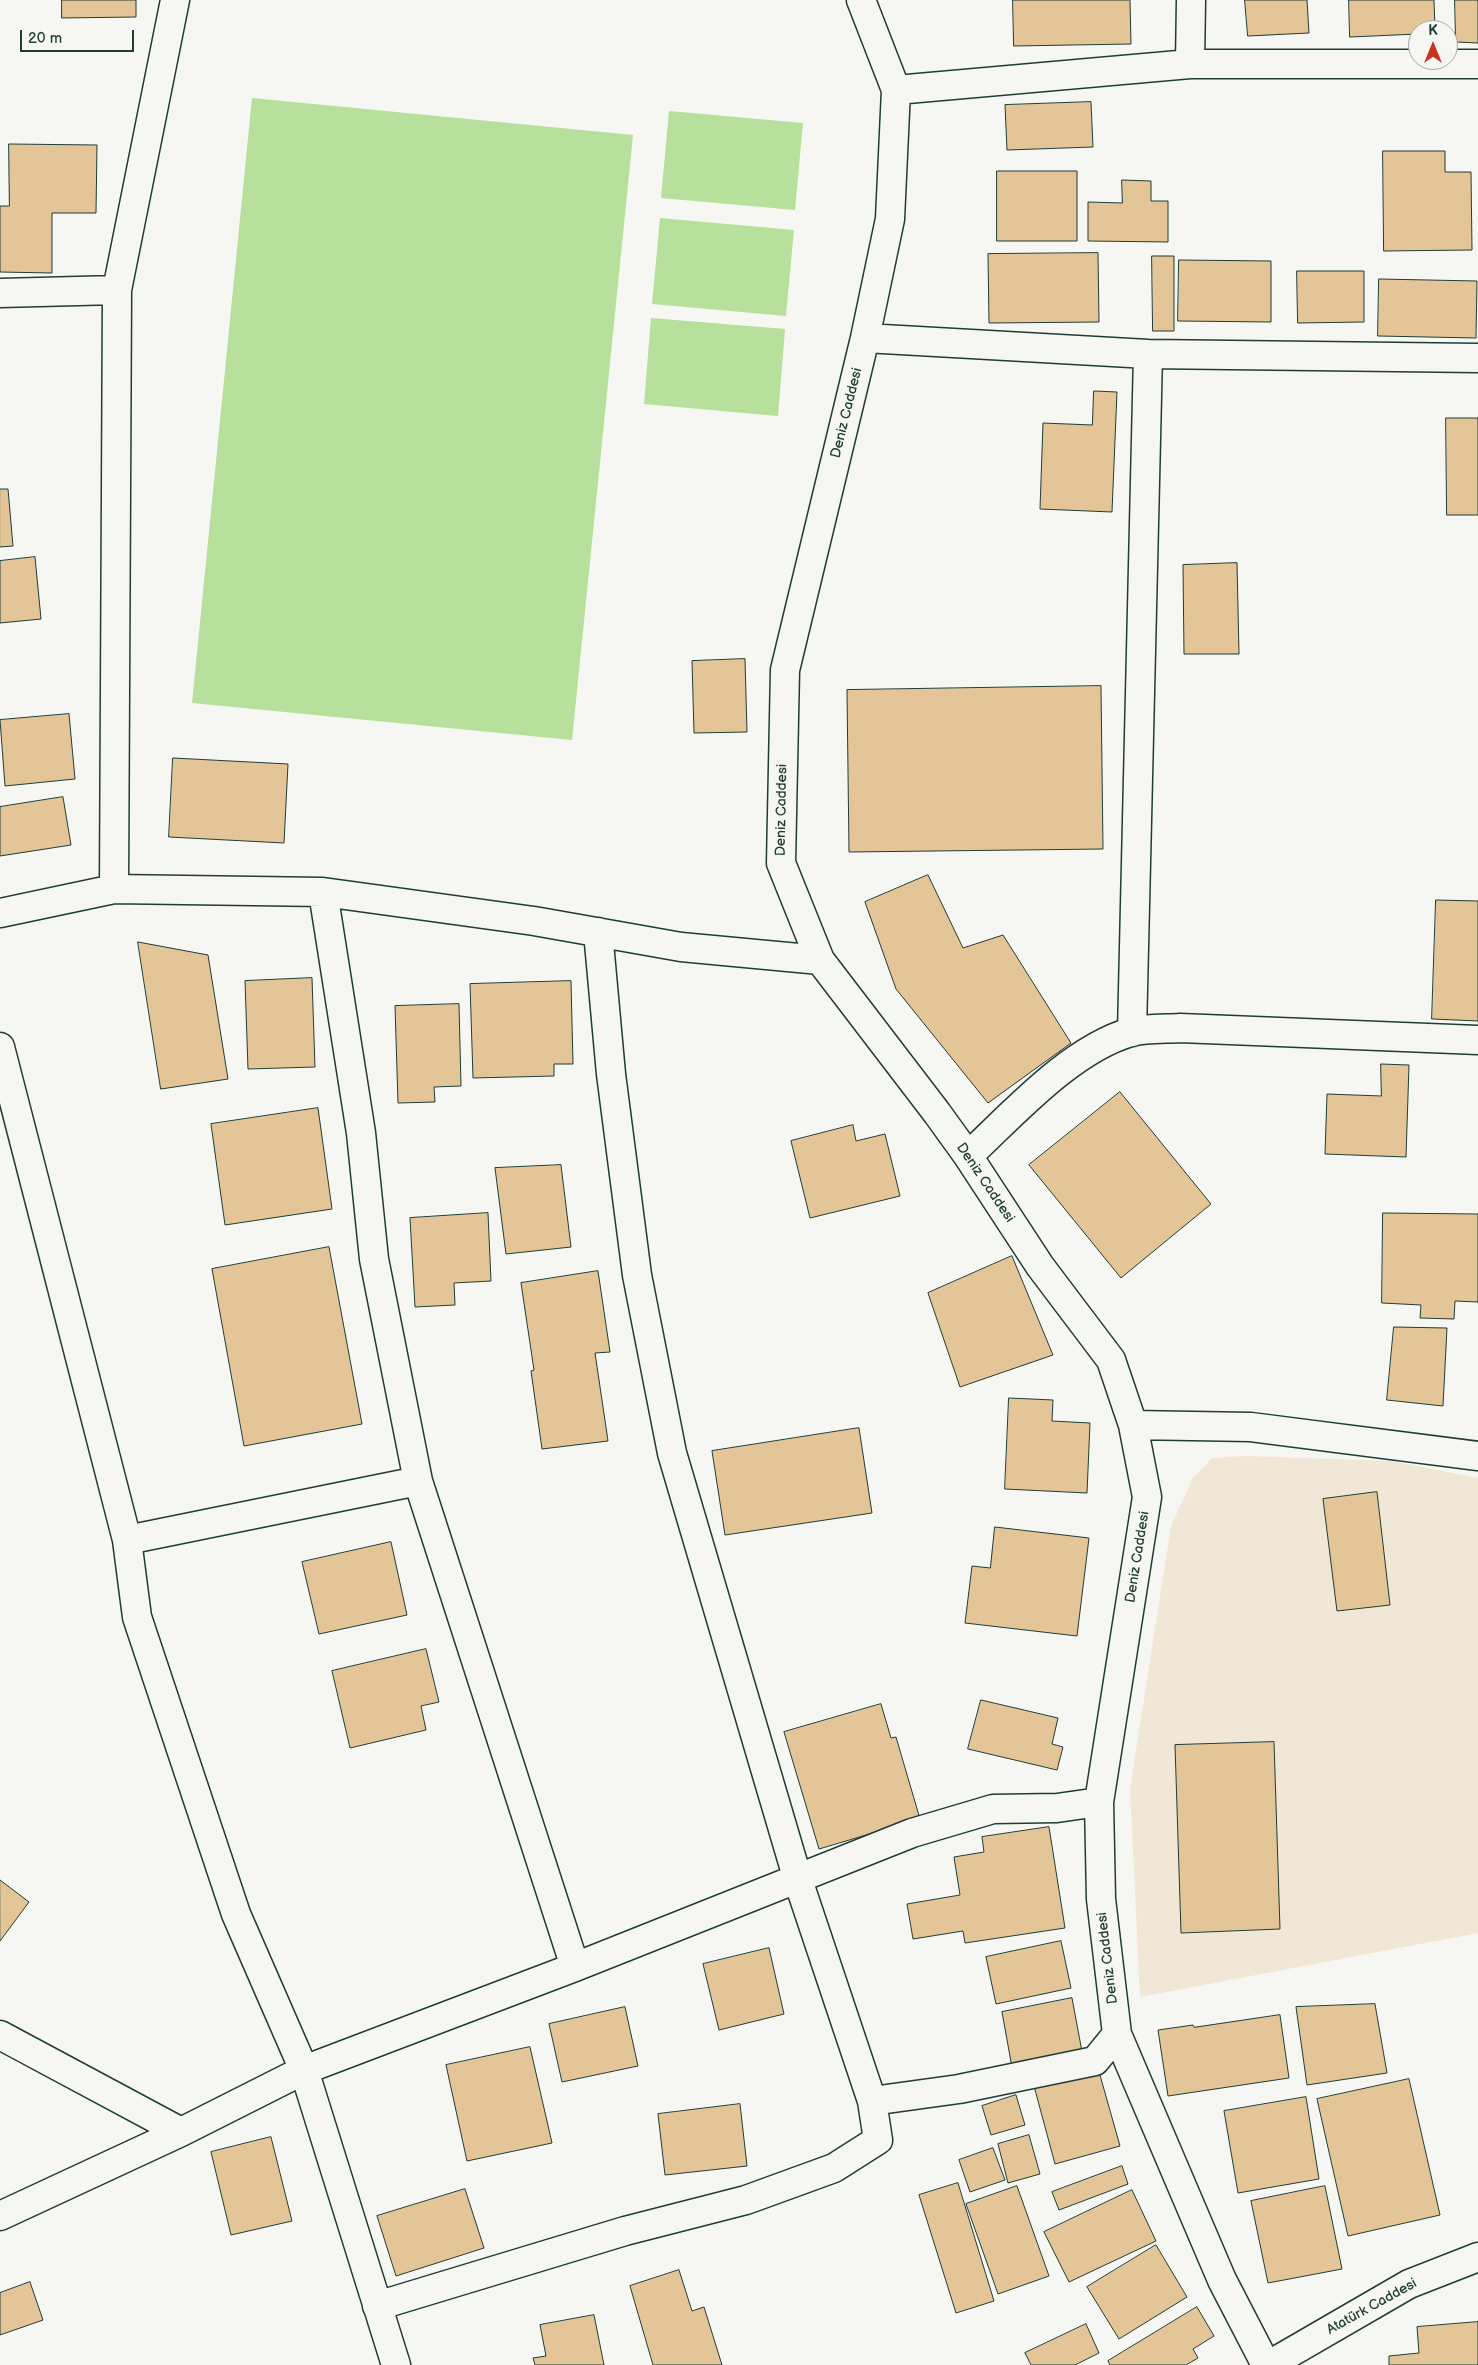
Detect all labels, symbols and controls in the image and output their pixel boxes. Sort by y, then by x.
scale bar [22,20,136,52]
north arrow [1408,20,1458,70]
text: K [1428,22,1438,39]
text: 20 m [28,29,62,48]
street label: Deniz Caddesi [828,366,866,460]
street label: Deniz Caddesi [773,764,791,856]
street label: Deniz Caddesi [952,1140,1018,1226]
street label: Deniz Caddesi [1122,1510,1154,1604]
street label: Deniz Caddesi [1094,1911,1122,2005]
street label: Atatürk Caddesi [1324,2275,1420,2339]

